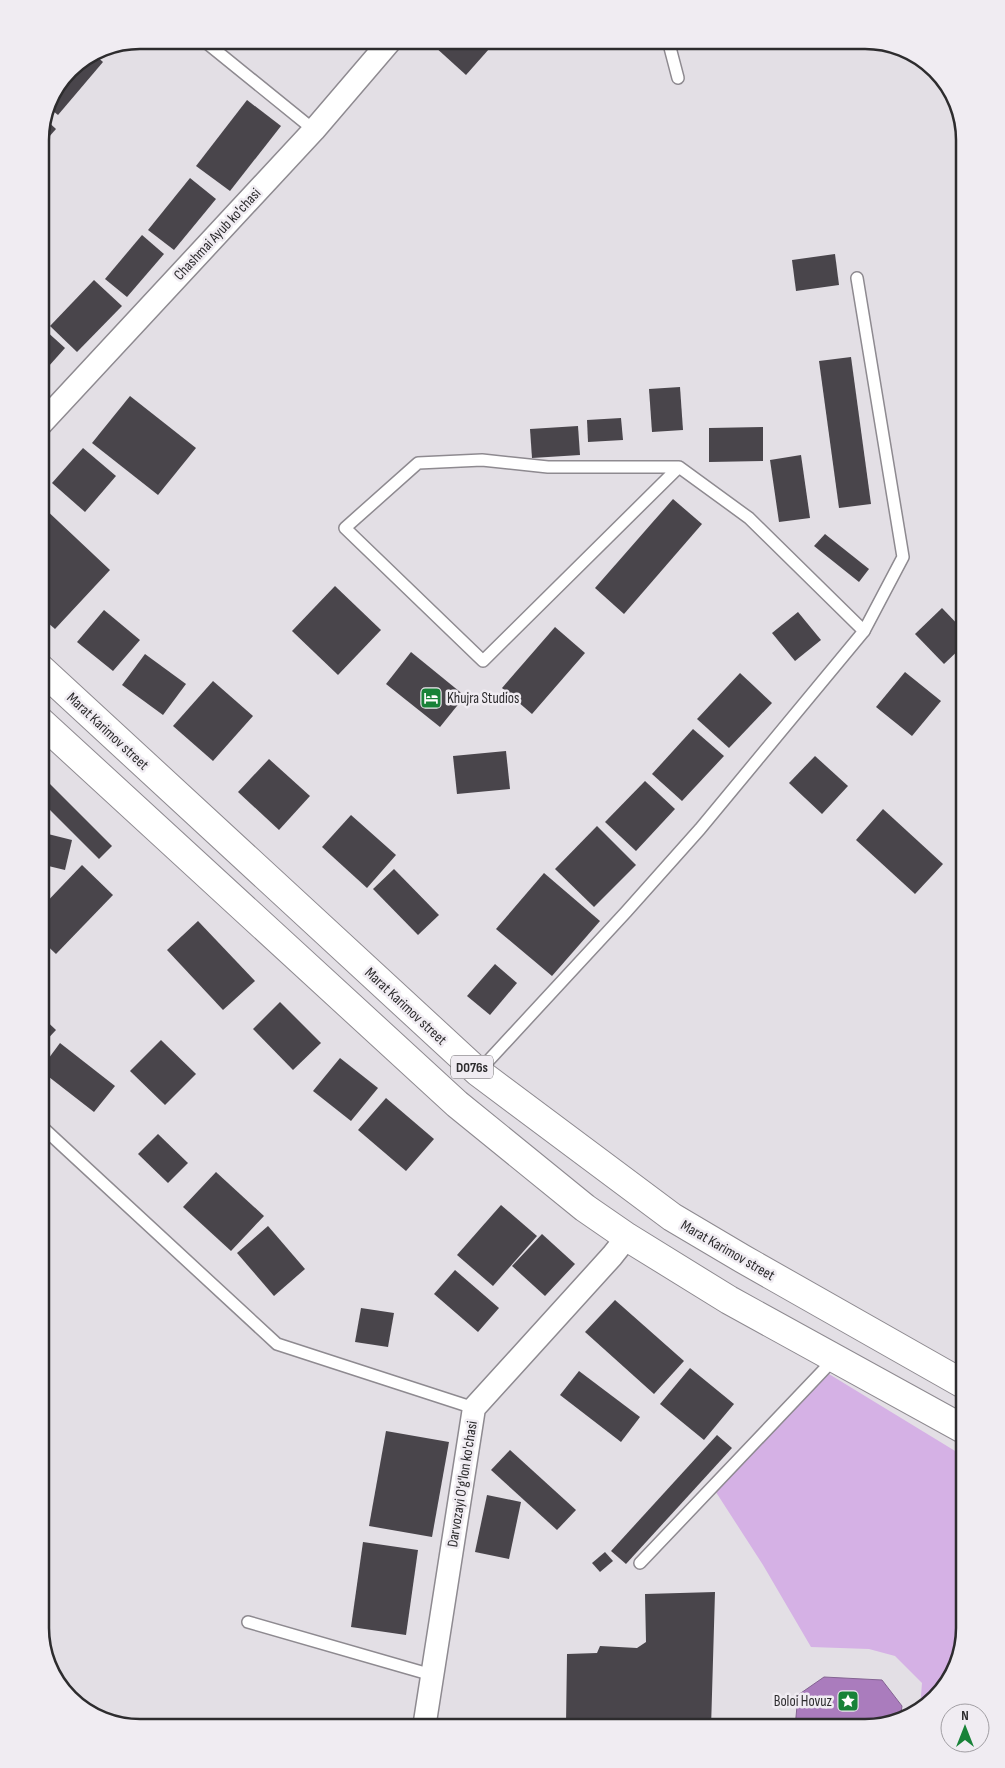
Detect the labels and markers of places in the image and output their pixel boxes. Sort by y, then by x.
hotel icon: Khujra Studios [419,686,443,710]
place label: Khujra Studios [447,689,519,708]
place icon: Boloi Hovuz [836,1689,860,1713]
place label: Boloi Hovuz [774,1692,833,1711]

